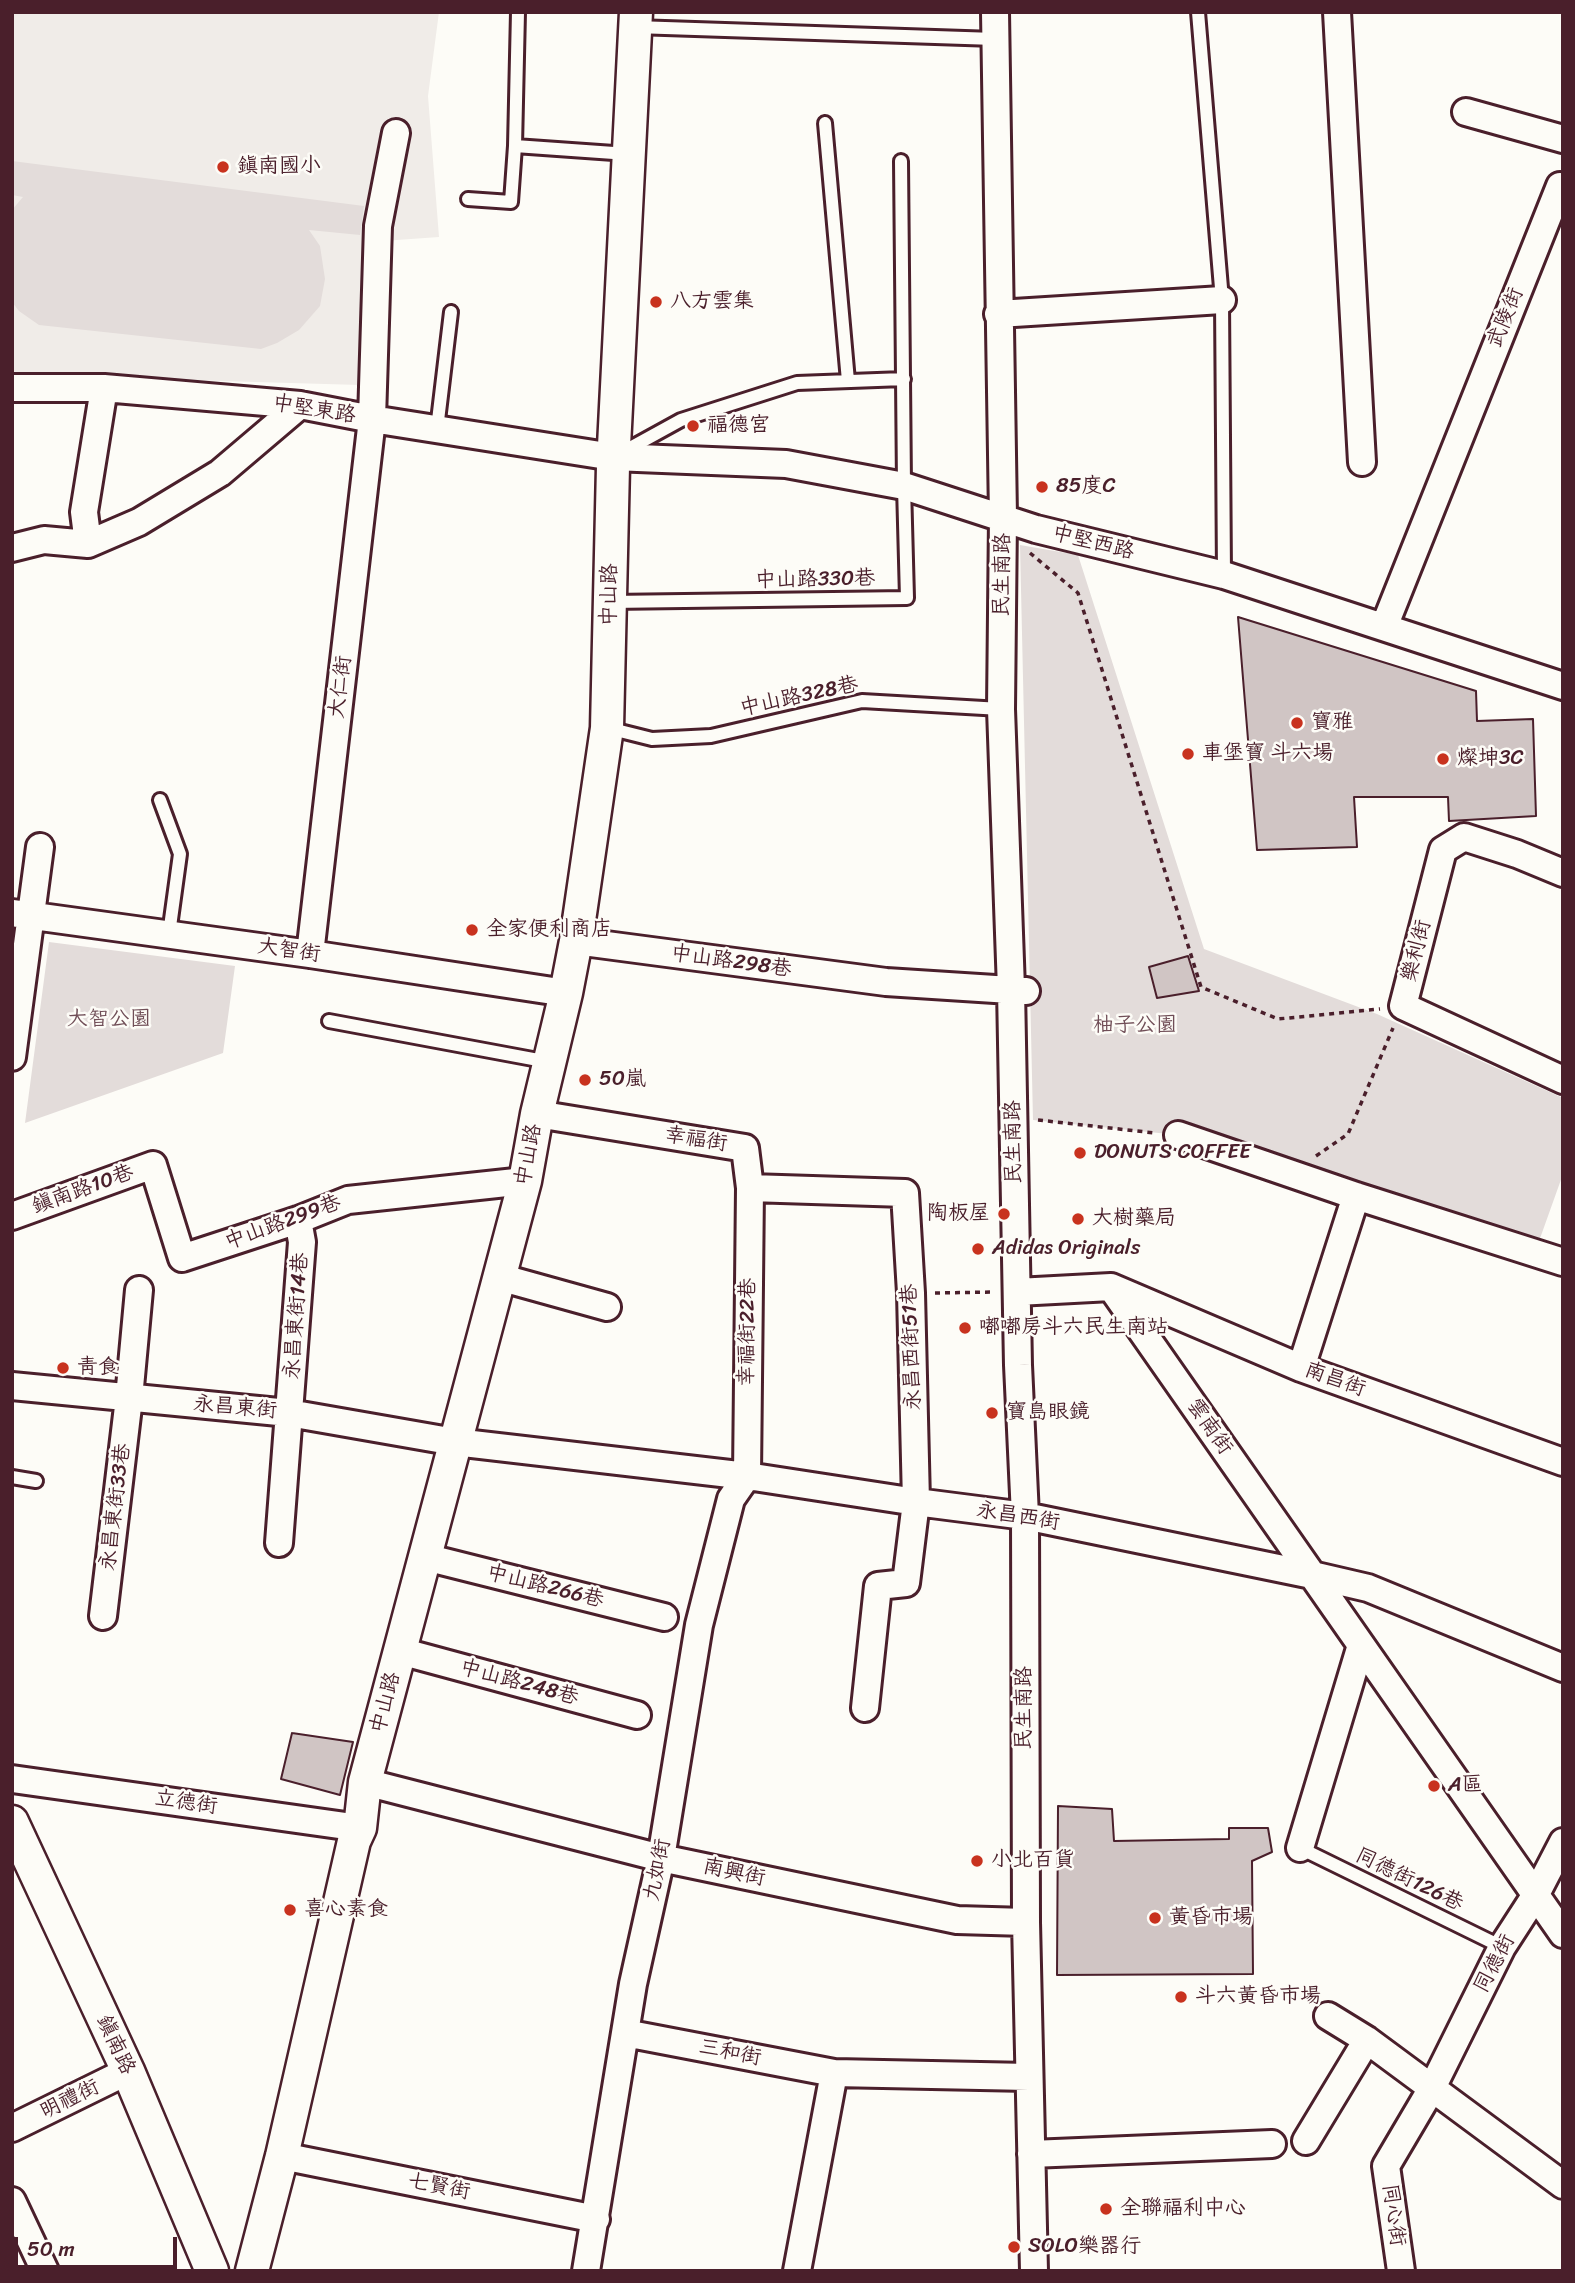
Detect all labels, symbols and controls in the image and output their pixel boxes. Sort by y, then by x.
place label: 鎮南國小 [237,154,321,180]
marker: 鎮南國小 [215,159,231,175]
street label: 武陵街 [1483,284,1529,352]
place label: 八方雲集 [670,289,754,315]
marker: 八方雲集 [648,294,664,310]
street label: 中堅東路 [271,391,357,429]
place label: 福德宮 [707,413,770,439]
marker: 福德宮 [685,418,701,434]
place label: 85度C [1056,474,1116,500]
marker: 85度C [1034,479,1050,495]
street label: 中堅西路 [1049,521,1137,565]
street label: 民生南路 [990,533,1016,617]
street label: 中山路 [597,563,623,627]
street label: 中山路330巷 [755,566,875,594]
street label: 大仁街 [325,654,357,720]
street label: 中山路328巷 [738,672,860,722]
place label: 寶雅 [1311,710,1353,736]
marker: 寶雅 [1289,715,1305,731]
place label: 車堡寶 斗六場 [1202,741,1333,767]
marker: 車堡寶 斗六場 [1180,746,1196,762]
place label: 燦坤3C [1457,746,1524,772]
marker: 燦坤3C [1435,751,1451,767]
place label: 全家便利商店 [486,917,612,943]
street label: 樂利街 [1397,917,1437,985]
marker: 全家便利商店 [464,922,480,938]
street label: 大智街 [256,934,322,968]
street label: 中山路298巷 [669,941,793,983]
park label: 大智公園 [67,1007,151,1033]
park label: 柚子公園 [1093,1013,1177,1039]
place label: 50嵐 [599,1067,646,1093]
marker: 50嵐 [577,1072,593,1088]
street label: 民生南路 [1001,1100,1027,1184]
street label: 中山路 [511,1122,547,1188]
street label: 幸福街 [663,1123,729,1157]
place label: DONUTS COFFEE [1094,1140,1251,1166]
marker: DONUTS COFFEE [1072,1145,1088,1161]
street label: 鎮南路10巷 [29,1160,137,1220]
street label: 中山路299巷 [221,1190,345,1256]
place label: 陶板屋 [927,1201,990,1227]
marker: 陶板屋 [996,1206,1012,1222]
place label: 大樹藥局 [1092,1206,1176,1232]
marker: 大樹藥局 [1070,1211,1086,1227]
place label: Adidas Originals [992,1236,1140,1262]
marker: Adidas Originals [970,1241,986,1257]
street label: 永昌東街14巷 [280,1252,314,1380]
street label: 幸福街22巷 [734,1278,762,1386]
street label: 永昌西街51巷 [897,1283,927,1411]
place label: 嘟嘟房斗六民生南站 [979,1315,1168,1341]
marker: 嘟嘟房斗六民生南站 [957,1320,973,1336]
place label: 青食 [77,1355,119,1381]
street label: 南昌街 [1301,1357,1369,1403]
marker: 青食 [55,1360,71,1376]
street label: 永昌東街 [192,1392,278,1424]
street label: 雲南街 [1181,1394,1237,1460]
place label: 寶島眼鏡 [1006,1400,1090,1426]
marker: 寶島眼鏡 [984,1405,1000,1421]
street label: 永昌東街33巷 [96,1442,136,1572]
street label: 永昌西街 [975,1498,1061,1536]
street label: 中山路266巷 [484,1560,606,1614]
street label: 中山路248巷 [457,1655,581,1711]
street label: 民生南路 [1012,1666,1038,1750]
street label: 中山路 [366,1669,406,1737]
place label: A區 [1448,1773,1483,1799]
marker: A區 [1426,1778,1442,1794]
street label: 立德街 [153,1786,219,1820]
street label: 九如街 [640,1837,676,1903]
street label: 同德街126巷 [1351,1843,1467,1917]
place label: 小北百貨 [991,1848,1075,1874]
marker: 小北百貨 [969,1853,985,1869]
street label: 南興街 [701,1854,767,1892]
place label: 喜心素食 [304,1897,388,1923]
marker: 喜心素食 [282,1902,298,1918]
place label: 黃昏市場 [1169,1905,1253,1931]
marker: 黃昏市場 [1147,1910,1163,1926]
street label: 同德街 [1469,1930,1521,1998]
place label: 斗六黃昏市場 [1195,1984,1321,2010]
marker: 斗六黃昏市場 [1173,1989,1189,2005]
street label: 鎮南路 [90,2011,140,2079]
street label: 三和街 [697,2035,763,2071]
street label: 明禮街 [36,2075,104,2125]
street label: 七賢街 [406,2169,472,2205]
street label: 同心街 [1376,2182,1410,2248]
place label: 全聯福利中心 [1120,2196,1246,2222]
marker: 全聯福利中心 [1098,2201,1114,2217]
scale bar [18,2224,180,2268]
text: 50 m [27,2230,75,2268]
place label: SOLO樂器行 [1028,2234,1141,2260]
marker: SOLO樂器行 [1006,2239,1022,2255]

